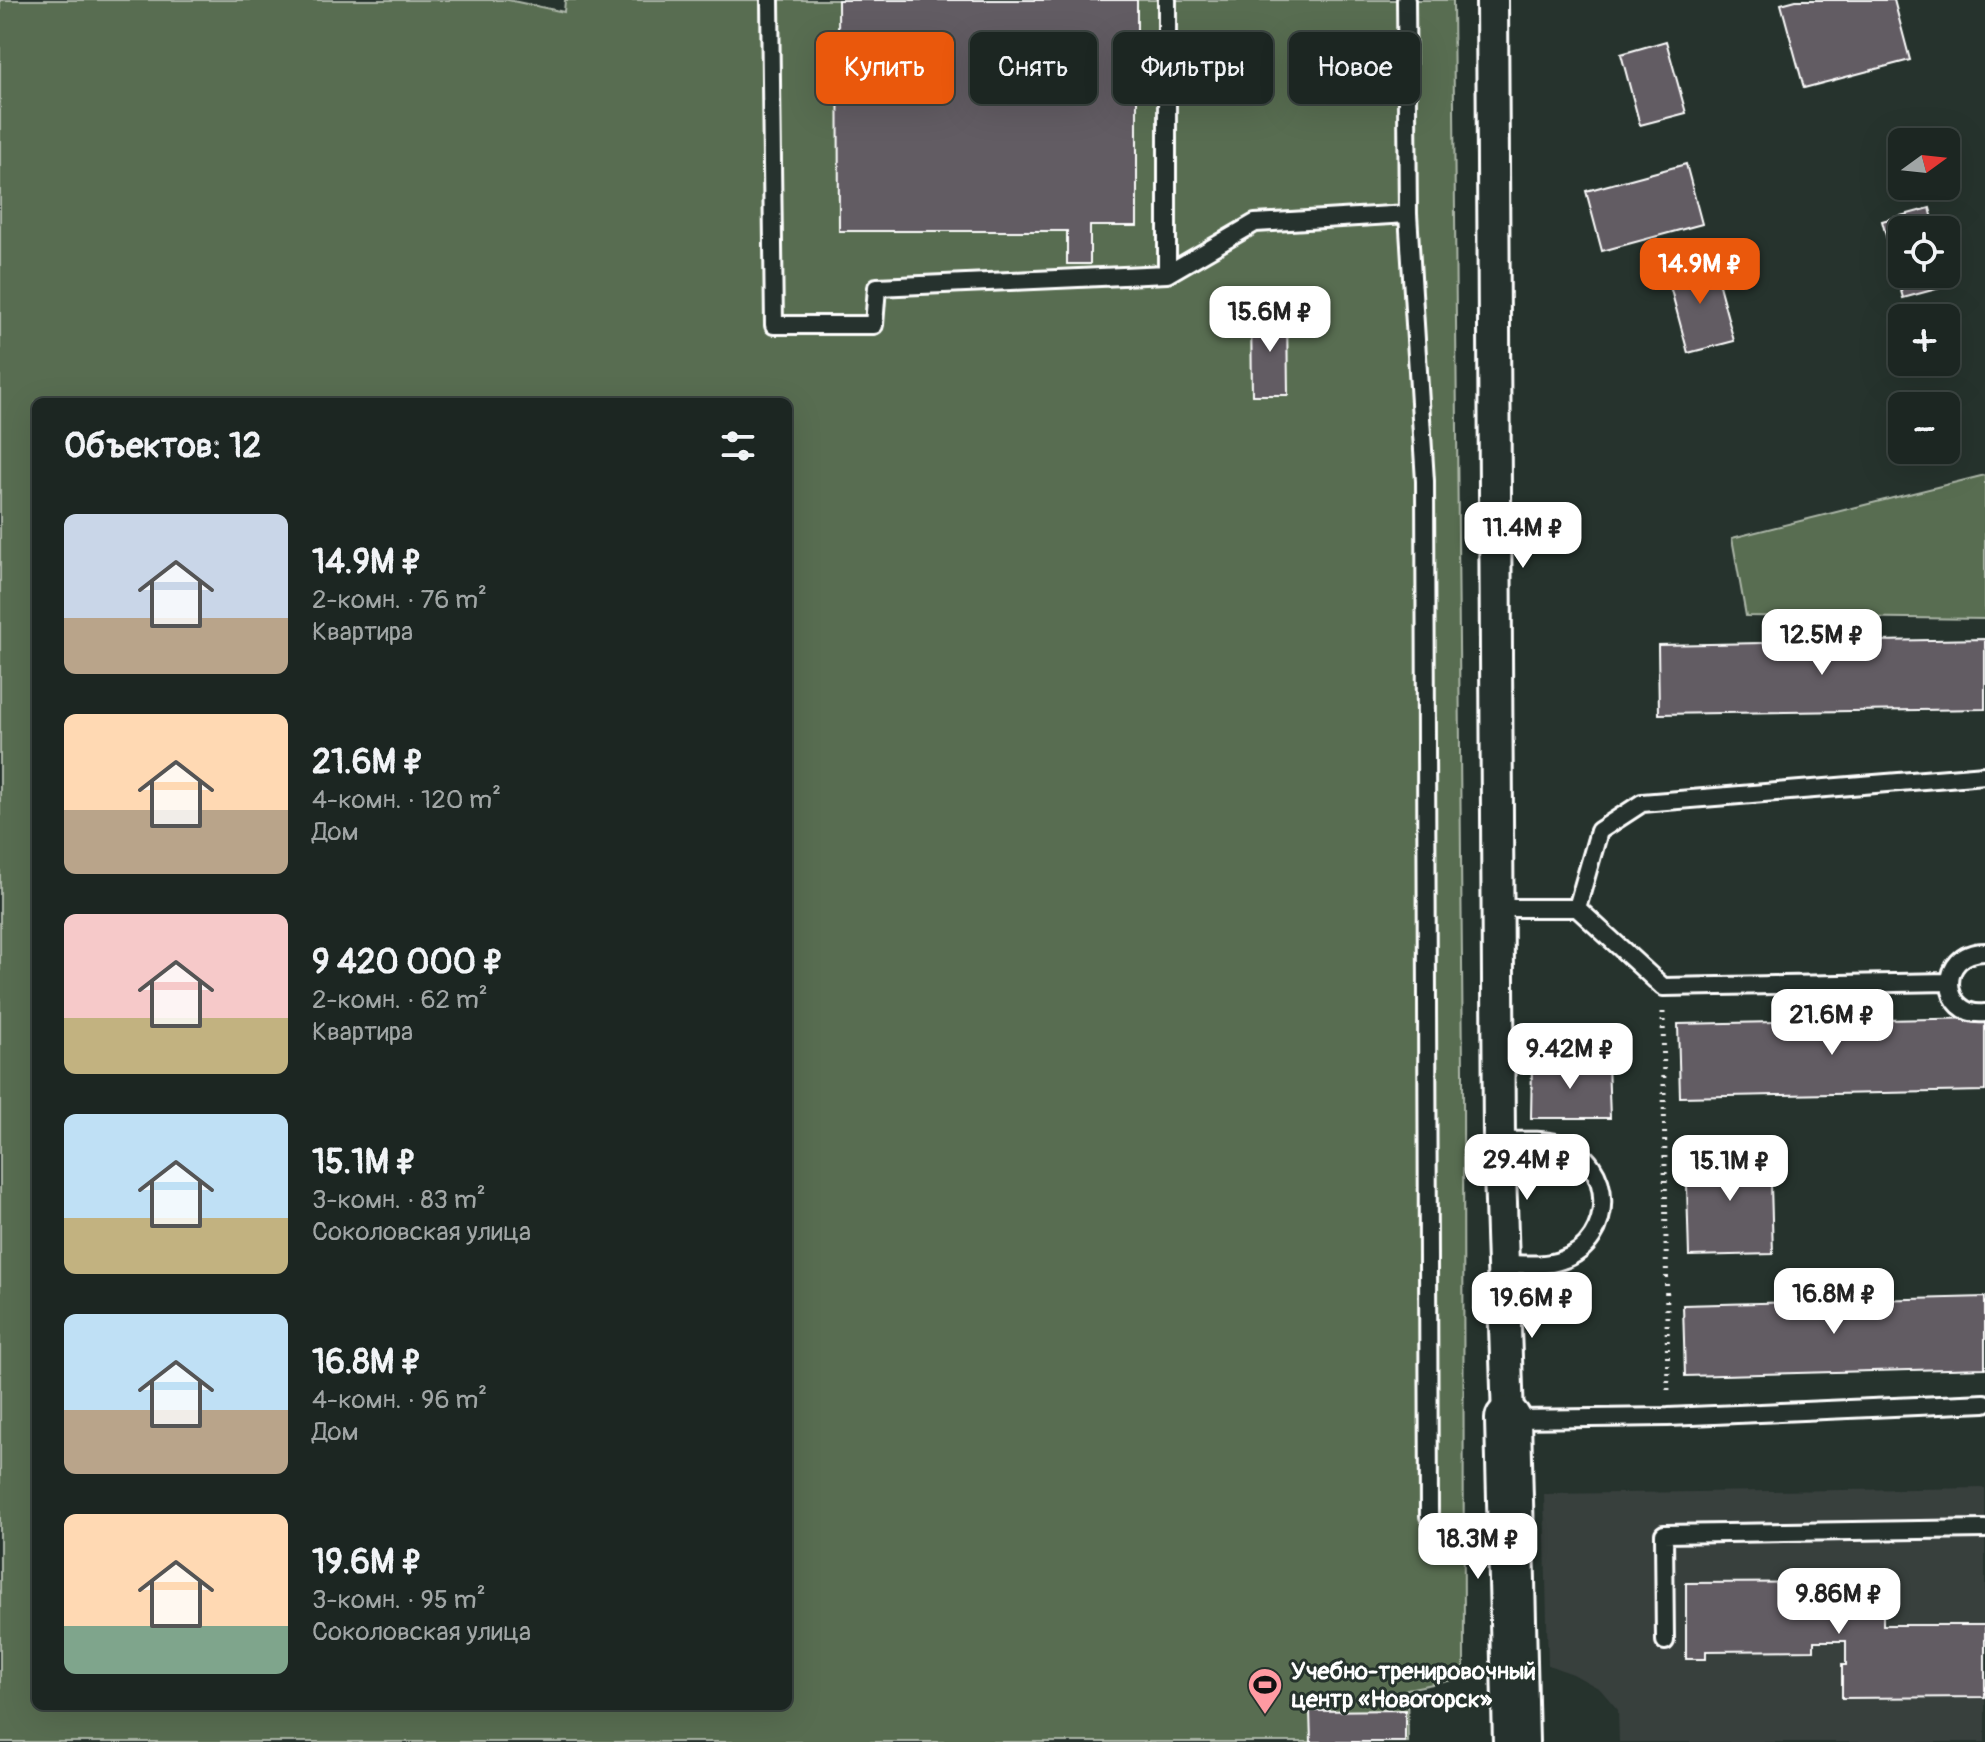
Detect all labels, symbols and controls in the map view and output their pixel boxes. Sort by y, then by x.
chip: Купить [816,32,954,104]
chip: Снять [970,32,1097,104]
chip: Фильтры [1113,32,1273,104]
chip: Новое [1289,32,1420,104]
north arrow [1888,128,1960,200]
map controls [1888,128,1960,464]
button: locate [1888,216,1960,288]
pin: 14.9M ₽ [1626,238,1774,306]
text: 14.9M ₽ [1658,248,1742,280]
pin: 15.6M ₽ [1196,286,1344,354]
text: 15.6M ₽ [1227,296,1313,328]
button: + [1888,304,1960,376]
button: − [1888,392,1960,464]
icon: filters [716,424,760,468]
text: Объектов: 12 [64,425,261,468]
pin: 11.4M ₽ [1449,502,1597,570]
text: 11.4M ₽ [1482,512,1564,544]
text: 14.9M ₽ [312,541,422,584]
icon: home [128,546,224,642]
text: 2-комн. · 76 m² [312,584,487,616]
pin: 12.5M ₽ [1748,609,1896,677]
text: Квартира [312,616,413,648]
text: 12.5M ₽ [1780,619,1864,651]
text: 21.6M ₽ [312,741,424,784]
icon: home [128,746,224,842]
text: 4-комн. · 120 m² [312,784,501,816]
text: Дом [312,816,359,848]
text: 9 420 000 ₽ [312,941,504,984]
icon: home [128,946,224,1042]
text: 2-комн. · 62 m² [312,984,488,1016]
pin: 21.6M ₽ [1758,989,1906,1057]
text: 21.6M ₽ [1789,999,1875,1031]
text: Квартира [312,1016,413,1048]
pin: 9.42M ₽ [1496,1023,1644,1091]
text: 9.42M ₽ [1526,1033,1614,1065]
pin: 29.4M ₽ [1453,1134,1601,1202]
pin: 15.1M ₽ [1656,1135,1804,1203]
text: 15.1M ₽ [312,1141,417,1184]
text: 29.4M ₽ [1483,1144,1571,1176]
text: 15.1M ₽ [1690,1145,1770,1177]
icon: home [128,1146,224,1242]
text: 3-комн. · 83 m² [312,1184,486,1216]
text: Соколовская улица [312,1216,531,1248]
pin: 16.8M ₽ [1760,1268,1908,1336]
pin: 19.6M ₽ [1458,1272,1606,1340]
text: 16.8M ₽ [1792,1278,1876,1310]
text: 19.6M ₽ [1490,1282,1574,1314]
text: 16.8M ₽ [312,1341,422,1384]
icon: home [128,1346,224,1442]
text: 4-комн. · 96 m² [312,1384,487,1416]
text: Дом [312,1416,359,1448]
pin: 18.3M ₽ [1404,1513,1552,1581]
text: 18.3M ₽ [1436,1523,1520,1555]
text: 19.6M ₽ [312,1541,422,1584]
icon: home [128,1546,224,1642]
pin: 9.86M ₽ [1765,1568,1913,1636]
text: 9.86M ₽ [1795,1578,1883,1610]
text: 3-комн. · 95 m² [312,1584,486,1616]
text: Соколовская улица [312,1616,531,1648]
place label: Учебно-тренировочный центр «Новогорск» [1291,1657,1536,1714]
sports icon: Учебно-тренировочный центр «Новогорск» [1246,1666,1284,1716]

